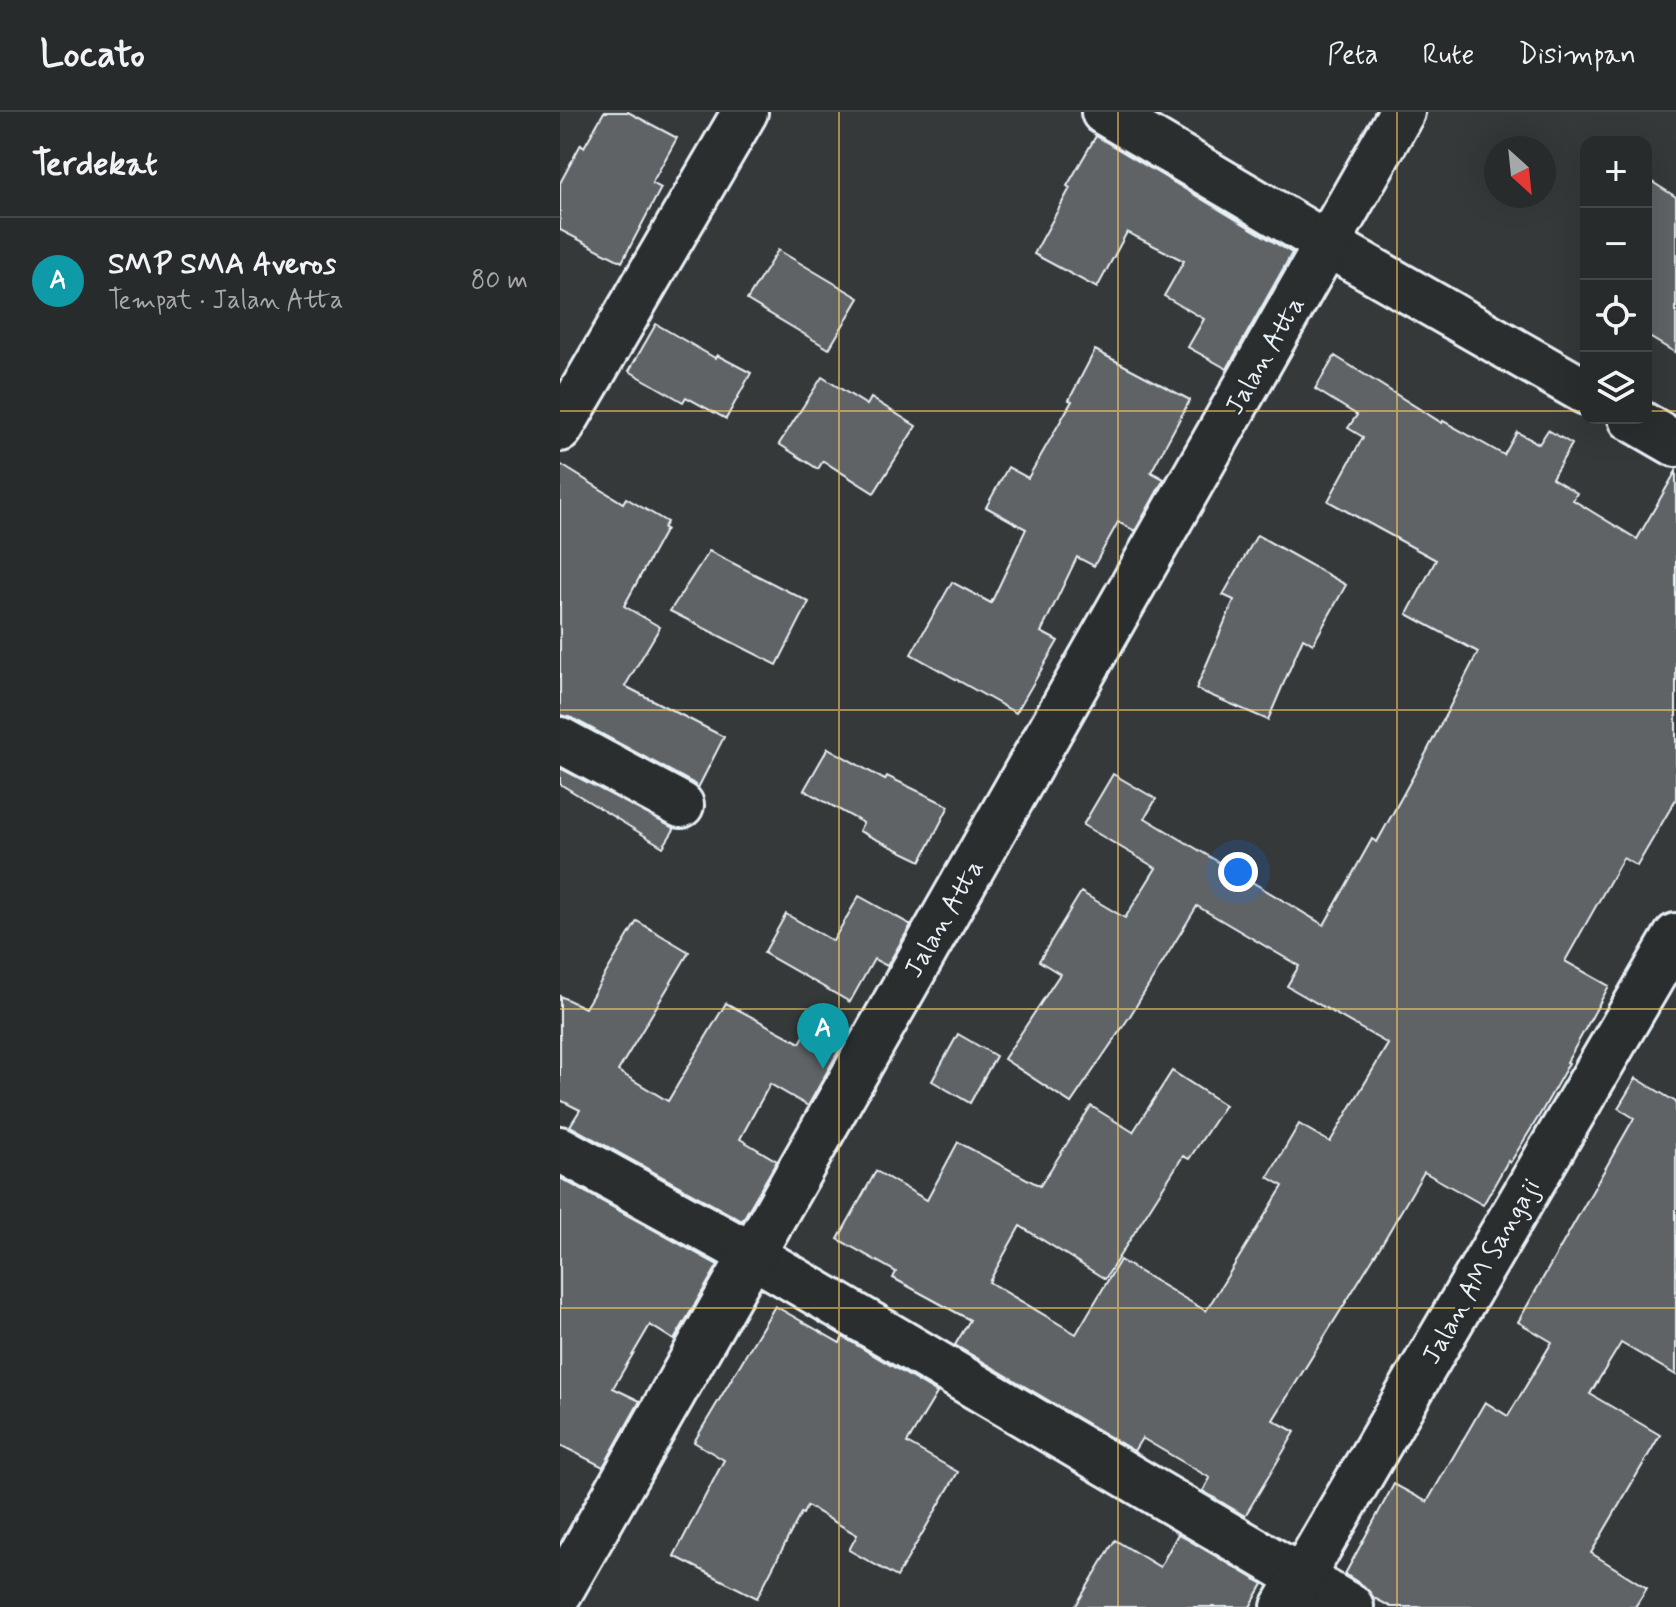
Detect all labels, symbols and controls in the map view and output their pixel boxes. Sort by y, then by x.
text: Locato [40,31,145,80]
text: Peta [1327,37,1378,74]
text: Rute [1422,37,1474,74]
text: Disimpan [1518,37,1636,74]
north arrow [1484,136,1556,208]
map controls [1580,136,1652,424]
button: + [1580,136,1652,208]
text: Terdekat [32,142,158,187]
button: − [1580,208,1652,280]
text: SMP SMA Averos [108,245,336,284]
text: A [49,264,67,298]
text: 80 m [471,264,528,298]
button: locate [1580,280,1652,352]
text: Tempat · Jalan Atta [108,284,343,318]
street label: Jalan Atta [1218,291,1313,421]
button: layers [1580,352,1652,424]
your location [1218,852,1258,892]
street label: Jalan Atta [897,854,992,984]
pin: A [797,1003,849,1069]
street label: Jalan AM Sangaji [1415,1173,1549,1371]

